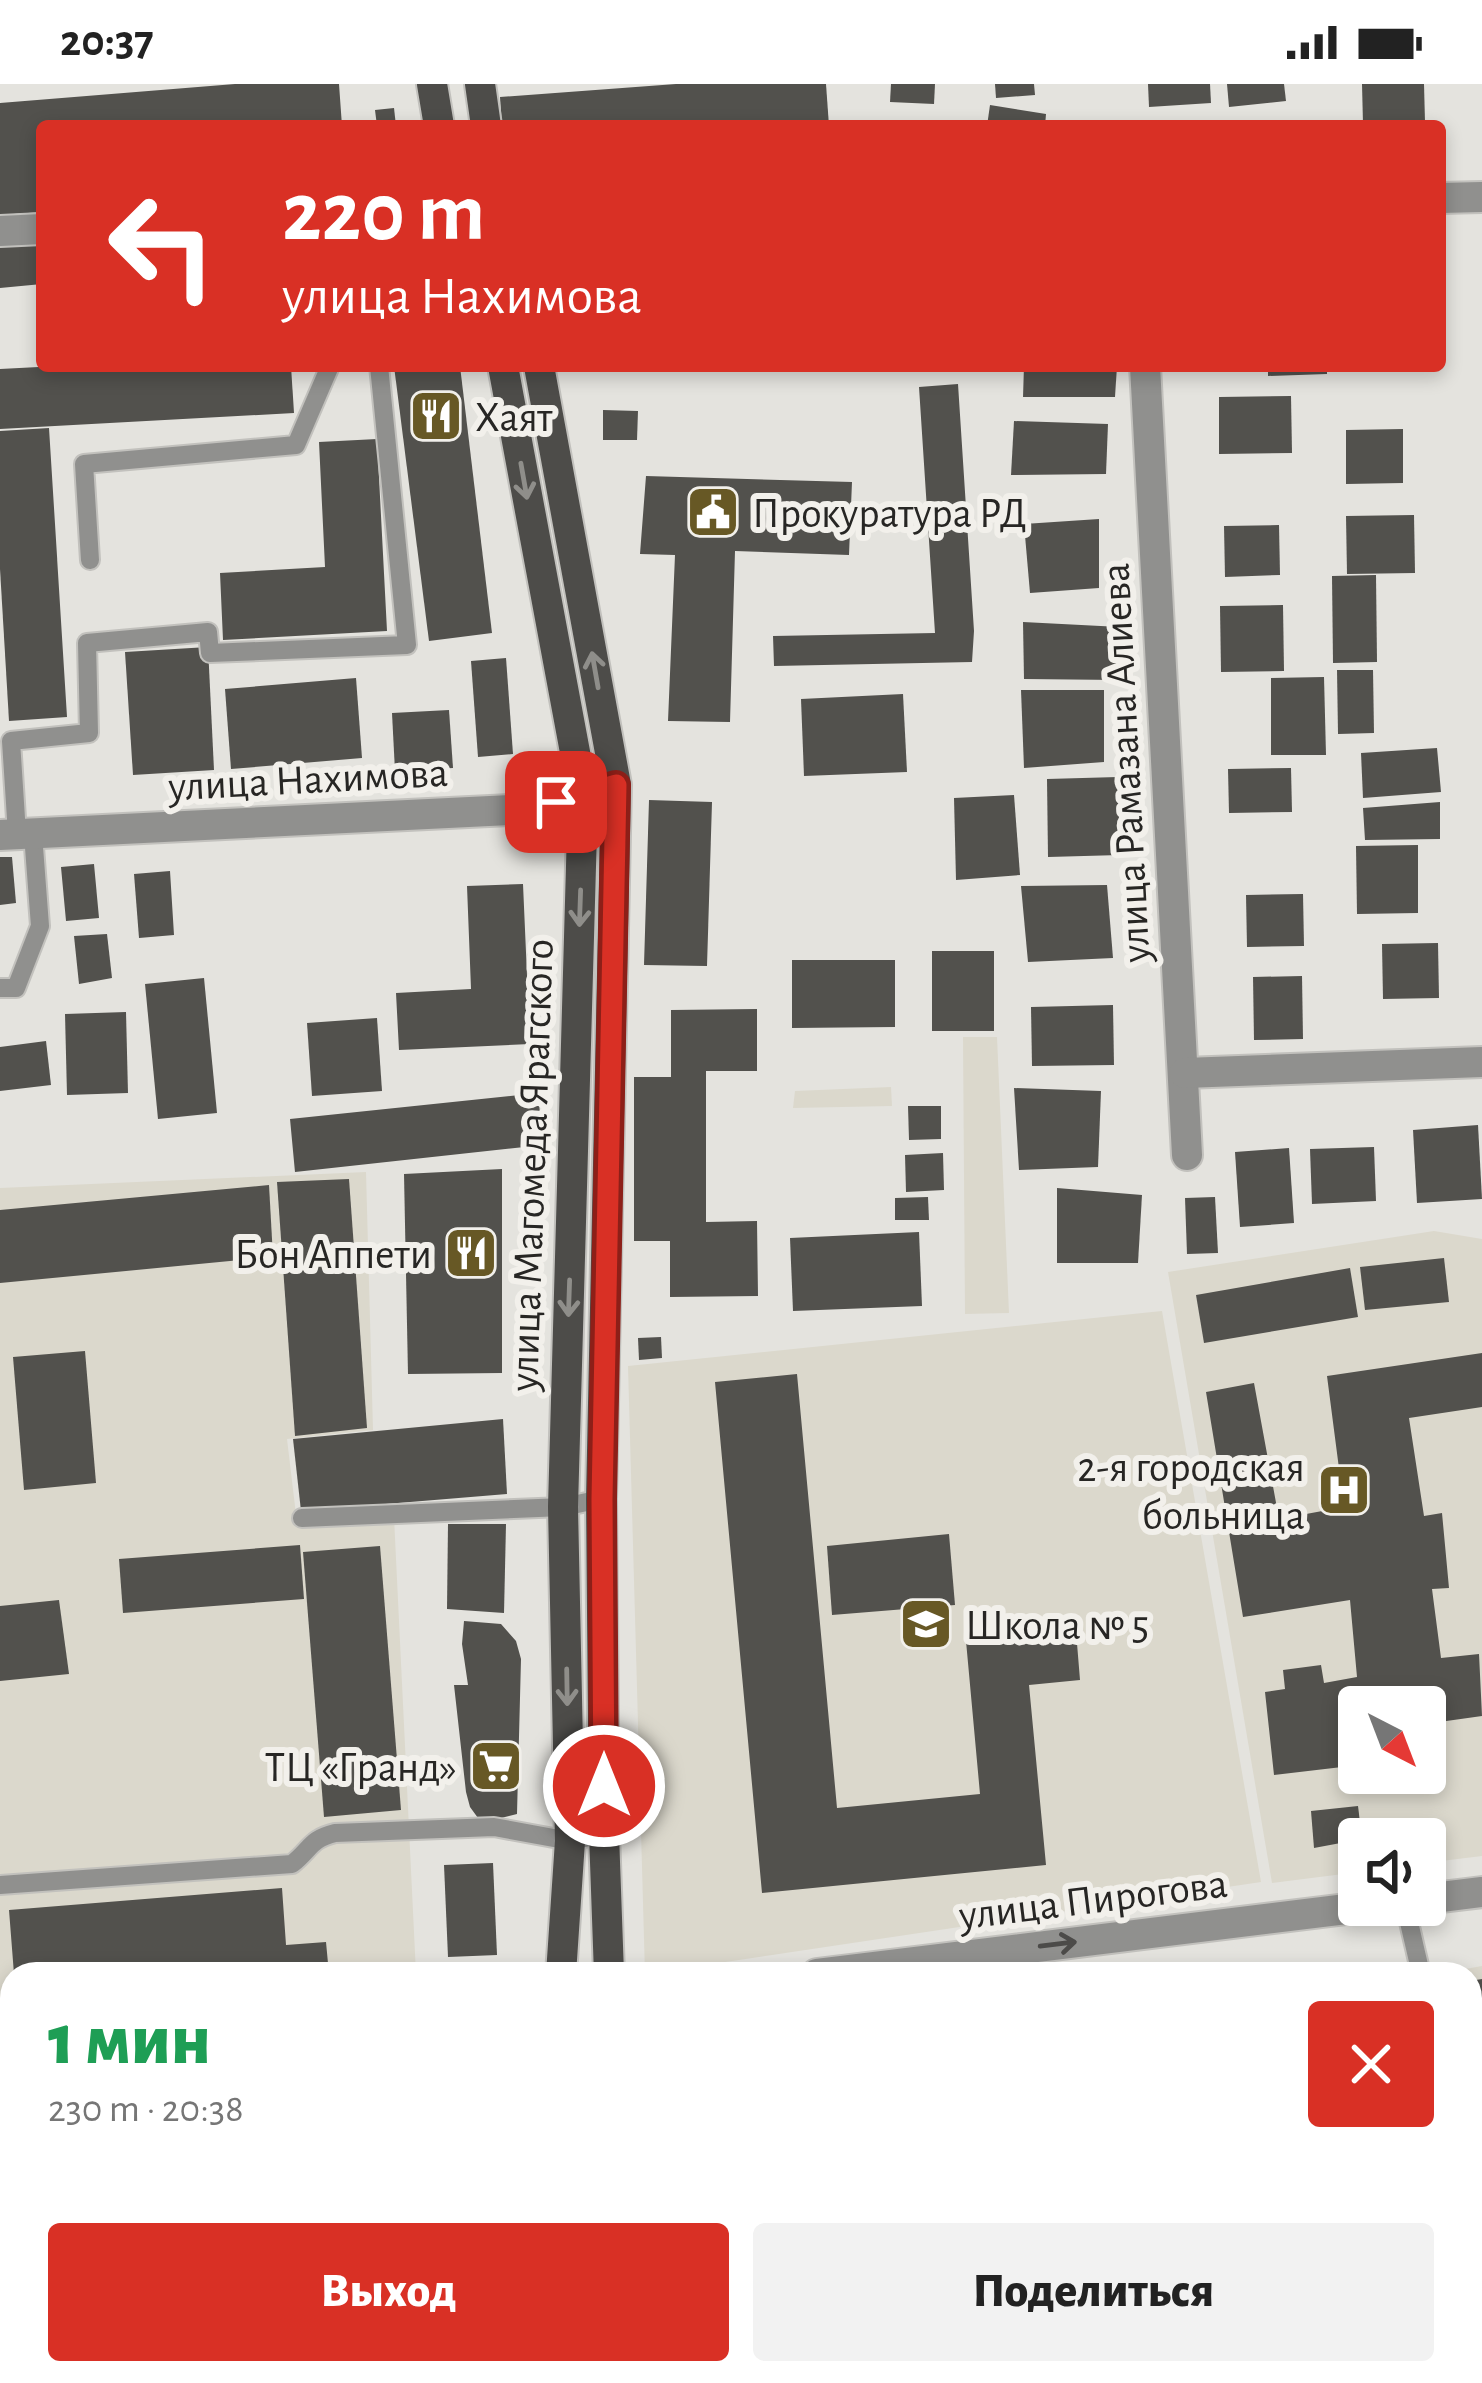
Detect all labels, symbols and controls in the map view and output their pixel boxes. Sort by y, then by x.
text: 20:37 [60,19,154,64]
icon: left [84,168,240,324]
text: 220 m [282,172,485,256]
text: улица Нахимова [282,270,642,324]
restaurant icon: Хаят [408,388,464,444]
place label: Хаят [475,397,553,439]
one-way arrow [514,461,537,500]
public building icon: Прокуратура РД [685,484,741,540]
place label: Прокуратура РД [752,493,1027,535]
street label: улица Рамазана Алиева [1095,562,1157,965]
one-way arrow [583,652,605,691]
pin [505,751,607,853]
street label: улица Нахимова [166,752,449,808]
icon: arrive [523,769,589,835]
one-way arrow [568,888,591,927]
street label: улица Магомеда Ярагского [503,938,561,1393]
restaurant icon: Бон Аппети [443,1225,499,1281]
place label: Бон Аппети [234,1234,432,1276]
one-way arrow [557,1278,580,1317]
place label: 2-я городская больница [1077,1447,1305,1537]
hospital icon: 2-я городская больница [1316,1462,1372,1518]
school or university icon: Школа № 5 [898,1596,954,1652]
place label: Школа № 5 [965,1605,1149,1647]
one-way arrow [555,1667,578,1706]
north arrow [1338,1686,1446,1794]
map controls [1338,1686,1446,1926]
position arrow [541,1723,667,1849]
supermarket icon: ТЦ «Гранд» [468,1738,524,1794]
place label: ТЦ «Гранд» [265,1747,457,1789]
button: sound [1338,1818,1446,1926]
street label: улица Пирогова [956,1863,1230,1937]
one-way arrow [1038,1933,1077,1955]
button: close [1308,2001,1434,2127]
text: 1 мин [48,2005,211,2077]
text: 230 m · 20:38 [48,2090,244,2129]
button: Выход [48,2223,729,2361]
button: Поделиться [753,2223,1434,2361]

